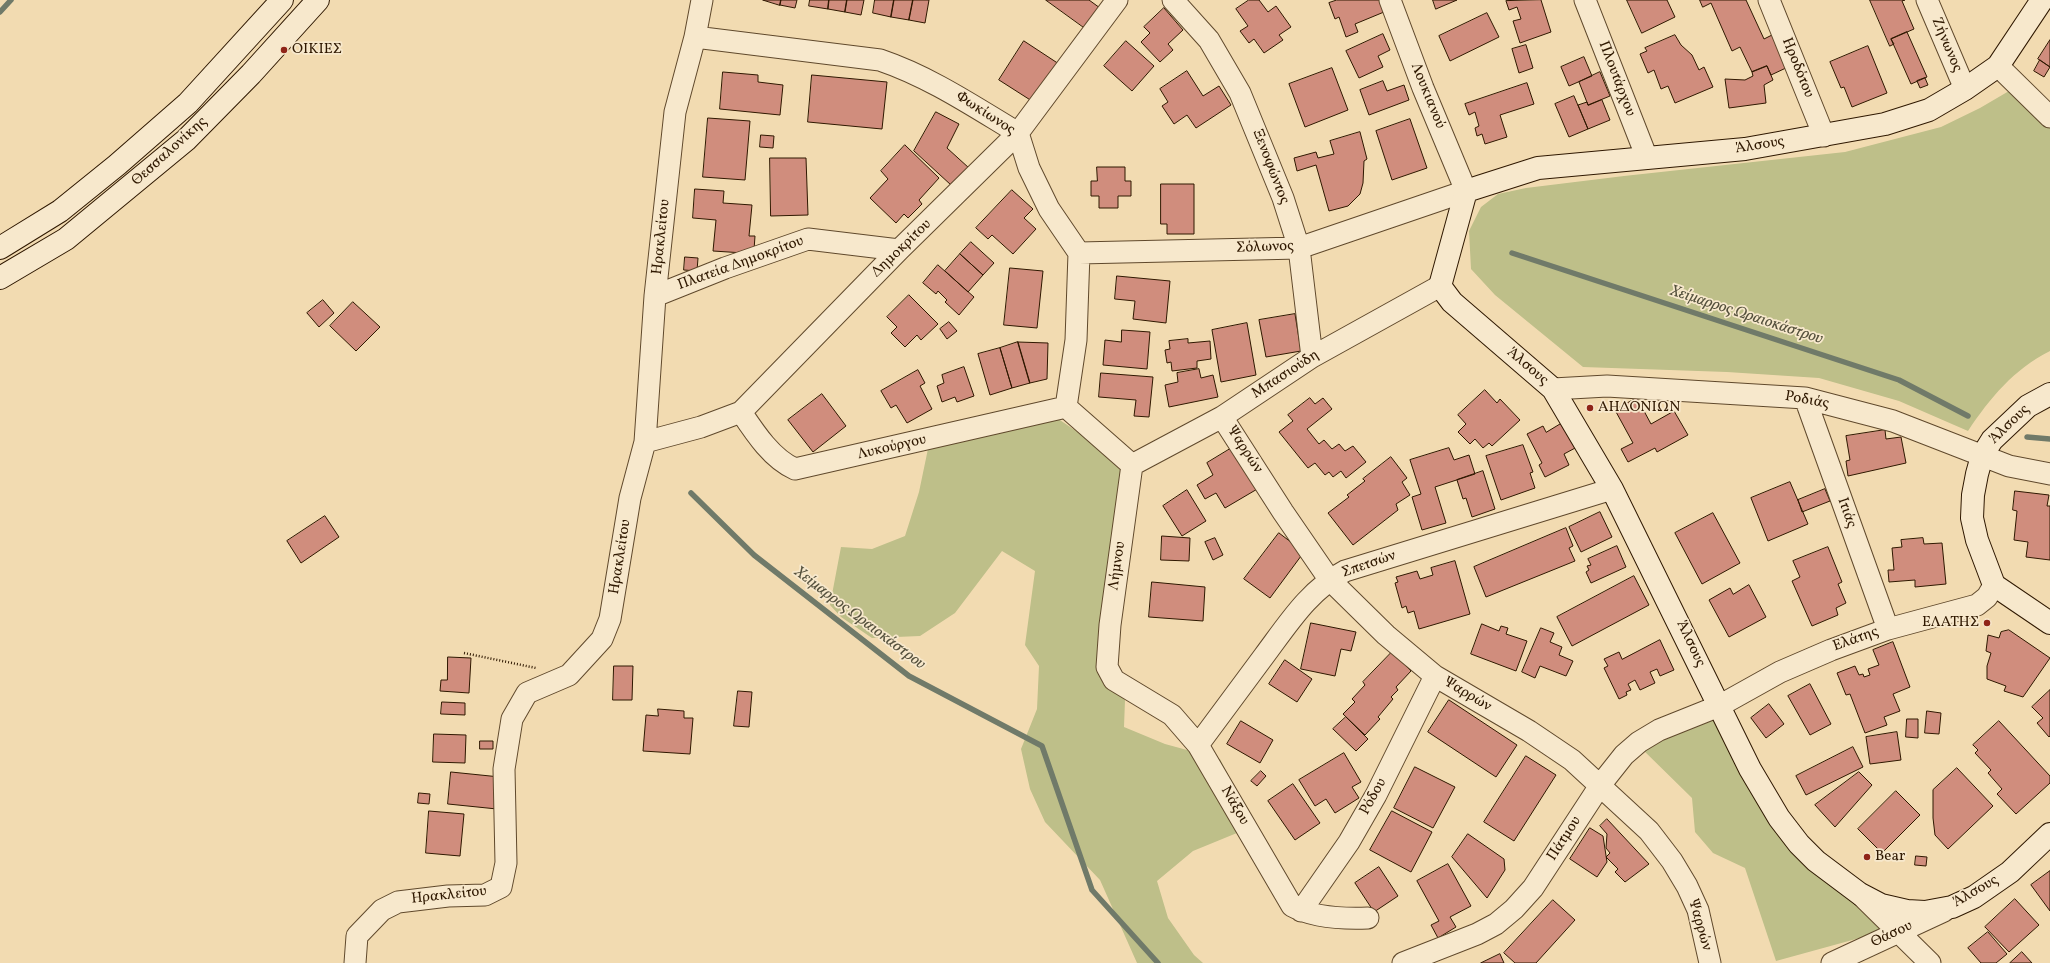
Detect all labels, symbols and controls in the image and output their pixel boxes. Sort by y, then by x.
street label: Ζήνωνος [1926,15,1966,75]
street label: Ηροδότου [1777,35,1817,101]
street label: Πλουτάρχου [1593,39,1639,119]
place label: ΟΙΚΙΕΣ [292,41,342,59]
marker: ΟΙΚΙΕΣ [279,45,289,55]
street label: Λουκιανού [1406,61,1448,131]
street label: Φωκίωνος [952,88,1018,140]
street label: Θεσσαλονίκης [129,113,211,191]
street label: Ξενοφώντος [1247,127,1293,207]
street label: Άλσους [1734,133,1786,159]
street label: Ηρακλείτου [649,198,675,276]
street label: Δημοκρίτου [868,216,936,282]
street label: Πλατεία Δημοκρίτου [675,233,807,295]
street label: Σόλωνος [1236,238,1294,258]
water label: Χείμαρρος Ωραιοκάστρου [1667,282,1825,350]
street label: Άλσους [1502,344,1552,390]
street label: Μπασιούδη [1249,347,1323,403]
street label: Ροδιάς [1783,388,1831,414]
place label: ΑΗΔΟΝΙΩΝ [1598,399,1680,417]
street label: Άλσους [1986,401,2034,449]
marker: ΑΗΔΟΝΙΩΝ [1585,403,1595,413]
street label: Ψαρρών [1222,423,1266,477]
street label: Λυκούργου [856,431,928,465]
street label: Ιτιάς [1832,495,1860,531]
street label: Ηρακλείτου [606,518,636,596]
street label: Λήμνου [1106,540,1130,592]
street label: Σπετσών [1340,547,1398,583]
water label: Χείμαρρος Ωραιοκάστρου [790,563,928,675]
place label: ΕΛΑΤΗΣ [1922,614,1979,632]
street label: Άλσους [1671,618,1709,670]
marker: ΕΛΑΤΗΣ [1982,618,1992,628]
street label: Ελάτης [1831,624,1881,656]
street label: Ψαρρών [1440,674,1494,716]
street label: Ρόδου [1357,775,1391,819]
street label: Νάξου [1216,783,1252,829]
street label: Πάτμου [1544,813,1586,865]
place label: Bear [1875,848,1905,866]
marker: Bear [1862,852,1872,862]
street label: Άλσους [1950,872,2002,912]
street label: Ηρακλείτου [410,883,488,909]
street label: Ψαρρών [1683,897,1715,953]
street label: Θάσου [1868,918,1916,952]

